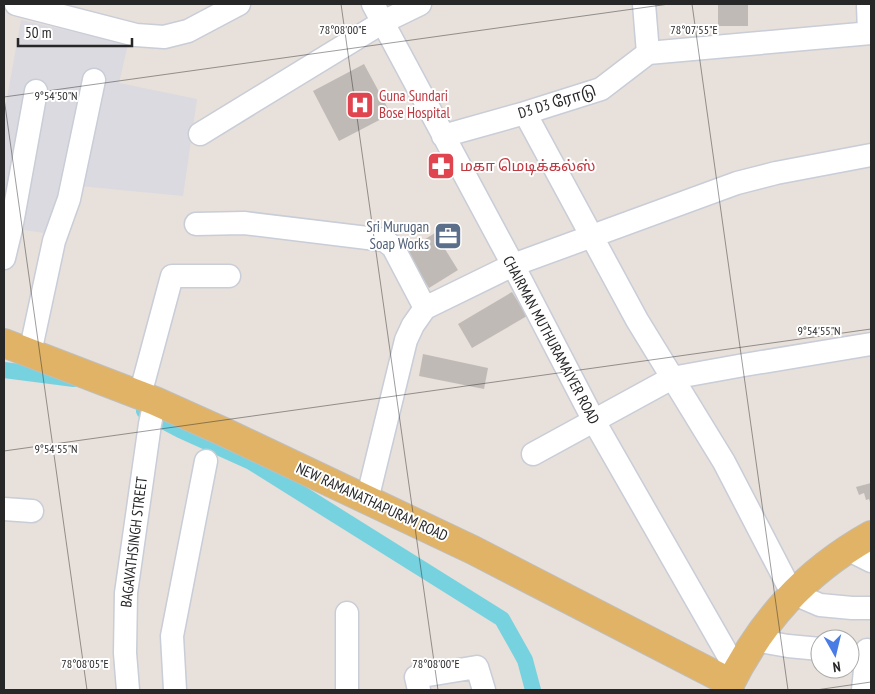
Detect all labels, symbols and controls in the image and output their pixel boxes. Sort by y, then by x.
scale bar [18,15,131,47]
text: 78°08'00"E [319,22,367,37]
text: 78°07'55"E [670,22,718,37]
text: 50 m [25,23,51,42]
street label: D3 D3 ரோடு [516,81,598,123]
place label: Guna Sundari Bose Hospital [379,86,450,122]
text: 9°54'50"N [34,88,78,103]
hospital icon: Guna Sundari Bose Hospital [345,90,375,120]
pharmacy icon: மகா மெடிக்கல்ஸ் [426,151,456,181]
place label: மகா மெடிக்கல்ஸ் [460,156,596,176]
place label: Sri Murugan Soap Works [366,217,429,253]
office icon: Sri Murugan Soap Works [433,221,463,251]
street label: CHAIRMAN MUTHURAMAIYER ROAD [499,252,604,427]
text: 9°54'55"N [797,323,841,338]
text: 9°54'55"N [34,441,78,456]
street label: NEW RAMANATHAPURAM ROAD [293,458,451,545]
street label: BAGAVATHSINGH STREET [116,475,151,608]
north arrow [810,629,860,679]
text: 78°08'05"E [61,656,109,671]
text: 78°08'00"E [412,656,460,671]
text: N [832,657,842,676]

